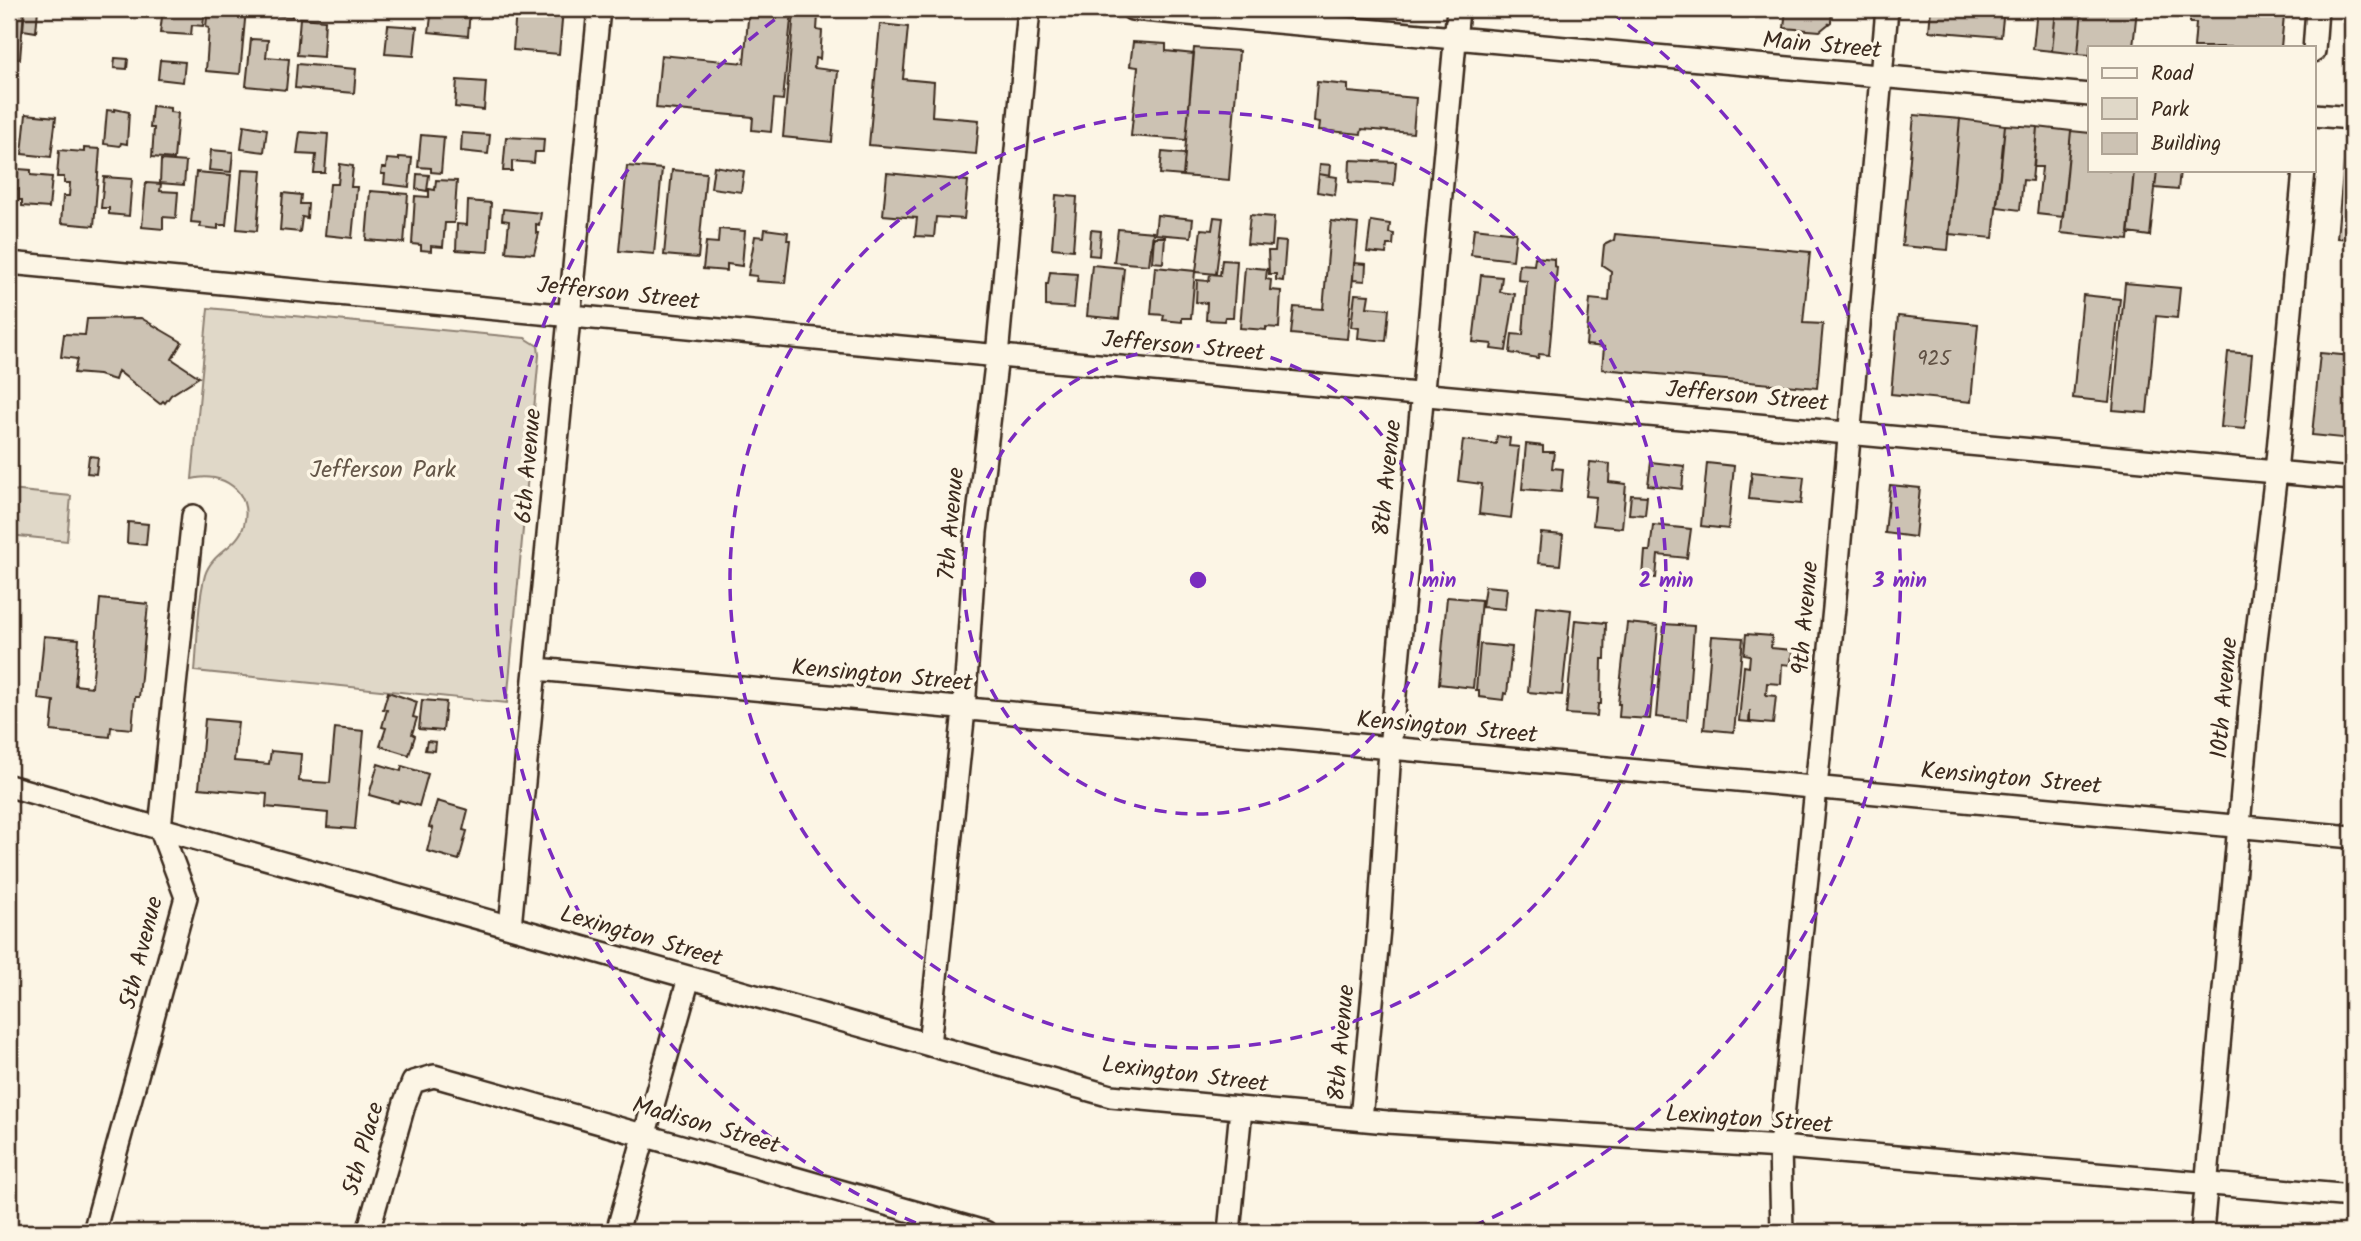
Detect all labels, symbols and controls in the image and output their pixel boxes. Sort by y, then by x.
street label: Main Street [1761,21,1884,71]
legend [2088,46,2316,172]
text: Road [2151,58,2194,91]
text: Park [2151,94,2189,127]
text: Building [2151,128,2221,161]
street label: Jefferson Street [535,266,702,322]
street label: Jefferson Street [1100,320,1267,374]
house number: 925 [1917,343,1953,376]
street label: Jefferson Street [1664,370,1831,424]
street label: 6th Avenue [505,406,553,525]
street label: 8th Avenue [1362,418,1414,538]
park label: Jefferson Park [310,451,457,490]
street label: 7th Avenue [928,466,976,582]
street label: 9th Avenue [1782,559,1830,677]
text: 1 min [1408,565,1456,598]
text: 2 min [1639,565,1693,598]
text: 3 min [1872,565,1927,598]
centre of rings [1186,568,1210,592]
street label: 10th Avenue [2200,635,2250,760]
street label: Kensington Street [790,649,975,703]
street label: Kensington Street [1355,701,1540,755]
street label: Kensington Street [1919,752,2104,806]
street label: 5th Avenue [109,892,175,1014]
street label: Lexington Street [555,895,728,979]
street label: 8th Avenue [1317,983,1367,1103]
street label: Lexington Street [1099,1045,1271,1105]
street label: Madison Street [627,1086,785,1166]
street label: Lexington Street [1664,1095,1835,1145]
street label: 5th Place [332,1097,396,1201]

